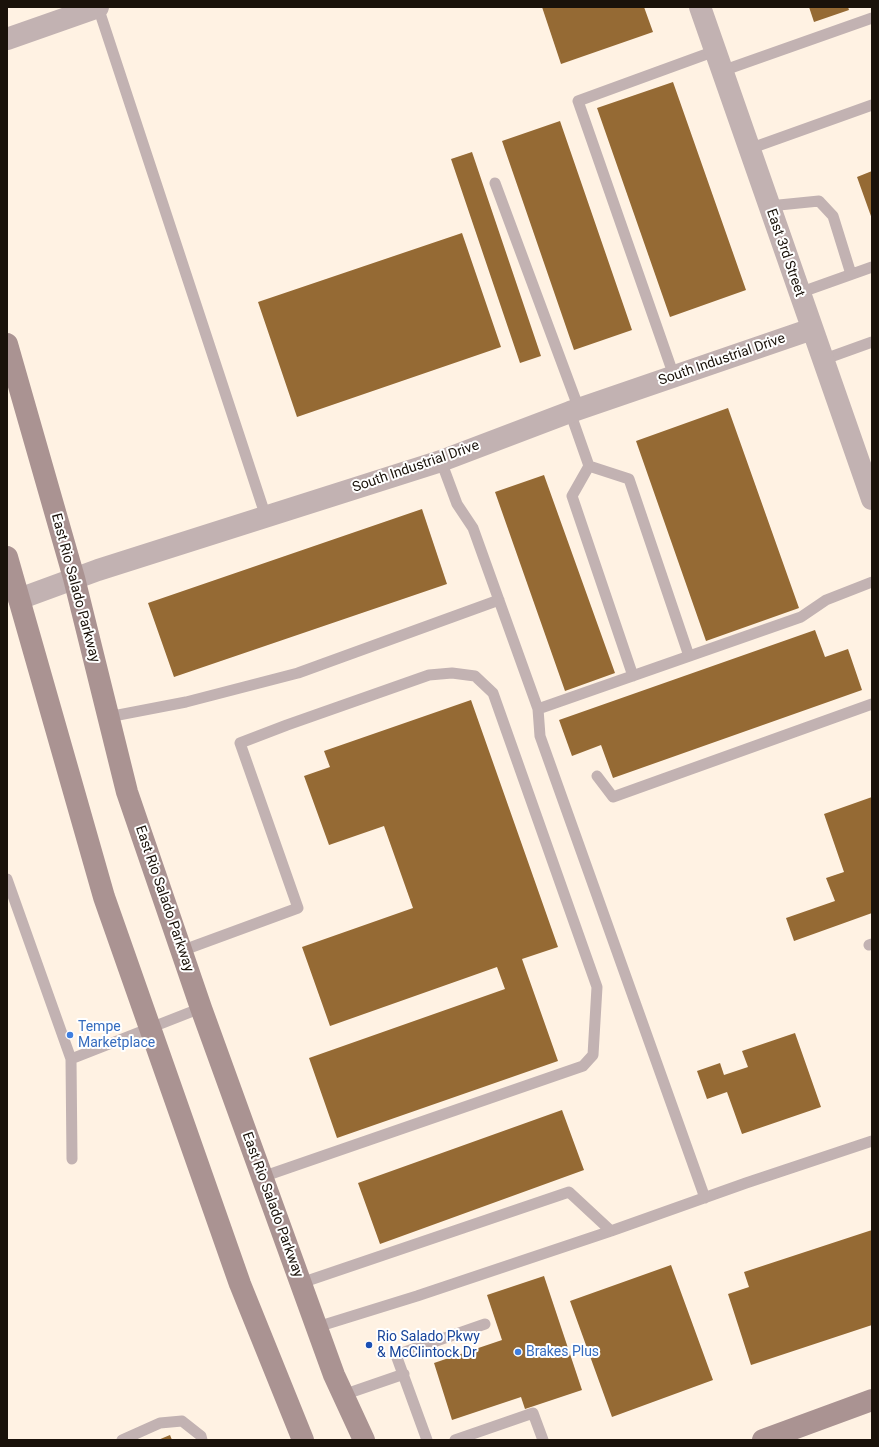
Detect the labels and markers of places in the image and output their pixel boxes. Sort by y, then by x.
place label: Tempe Marketplace [78,1019,155,1052]
marker: Tempe Marketplace [65,1030,75,1040]
place label: Rio Salado Pkwy & McClintock Dr [377,1329,480,1362]
marker: Rio Salado Pkwy & McClintock Dr [364,1340,374,1350]
place label: Brakes Plus [526,1344,599,1360]
marker: Brakes Plus [513,1347,523,1357]

